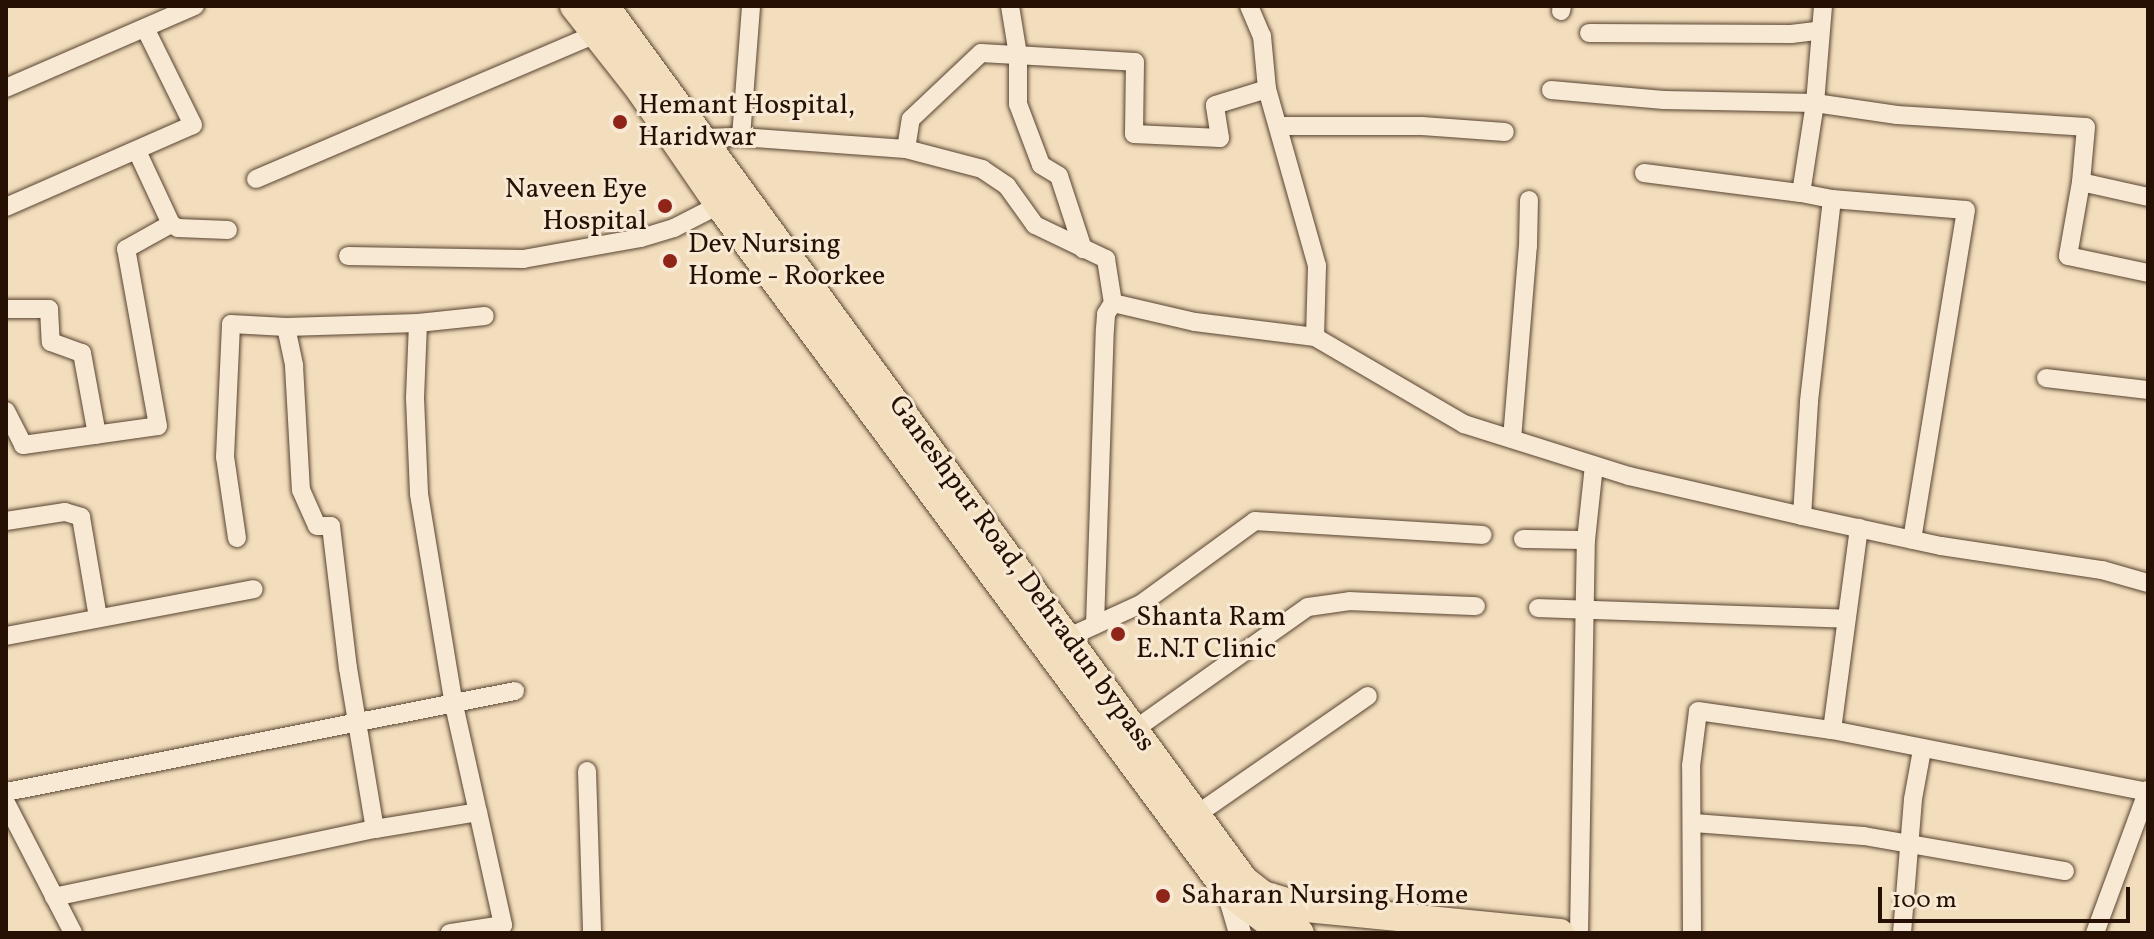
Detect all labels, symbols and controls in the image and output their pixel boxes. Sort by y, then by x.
place label: Hemant Hospital, Haridwar [638,89,855,155]
marker: Hemant Hospital, Haridwar [609,111,631,133]
place label: Naveen Eye Hospital [505,173,647,239]
marker: Naveen Eye Hospital [654,195,676,217]
place label: Dev Nursing Home - Roorkee [688,228,886,294]
marker: Dev Nursing Home - Roorkee [659,250,681,272]
street label: Ganeshpur Road, Dehradun bypass [880,389,1162,759]
place label: Shanta Ram E.N.T Clinic [1136,601,1286,667]
marker: Shanta Ram E.N.T Clinic [1107,623,1129,645]
scale bar [1882,871,2134,921]
place label: Saharan Nursing Home [1181,879,1468,913]
text: 100 m [1892,884,1957,918]
marker: Saharan Nursing Home [1152,885,1174,907]

